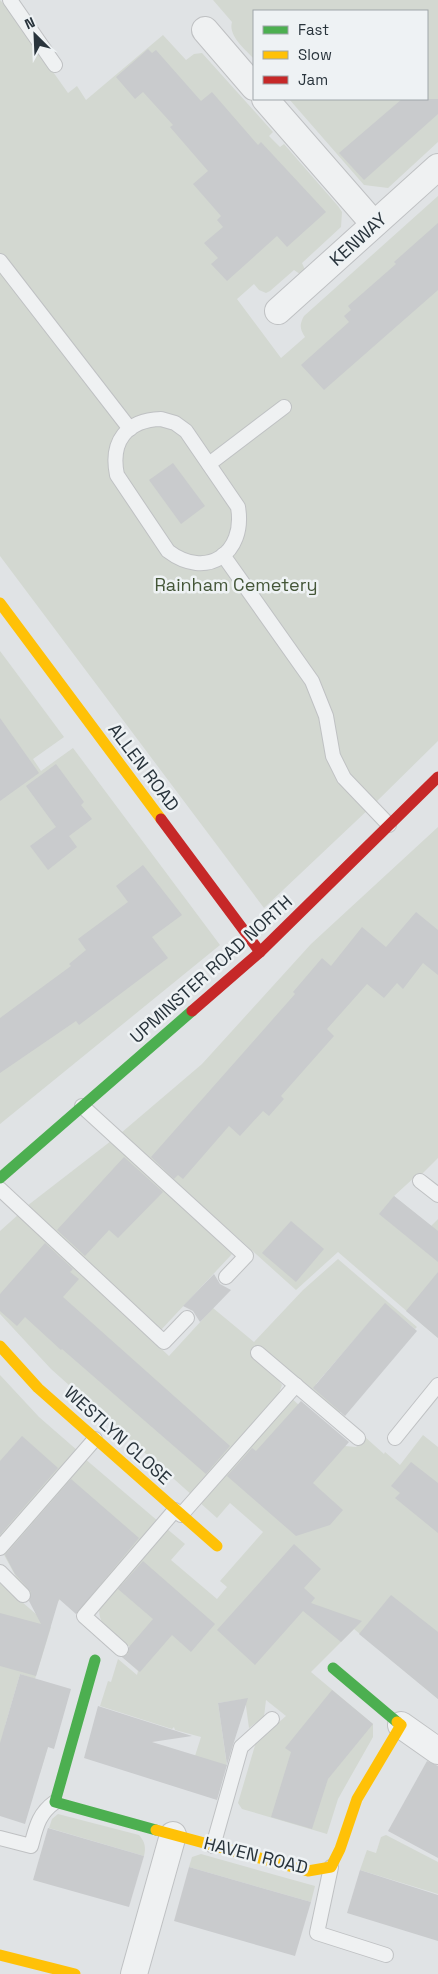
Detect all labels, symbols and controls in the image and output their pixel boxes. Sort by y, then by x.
north arrow [10,10,60,60]
legend [253,10,428,100]
text: N [22,13,38,33]
text: Fast [298,20,329,39]
text: Slow [298,45,332,64]
text: Jam [298,70,328,89]
street label: KENWAY [325,207,391,271]
park label: Rainham Cemetery [154,573,318,596]
street label: ALLEN ROAD [103,718,185,816]
street label: UPMINSTER ROAD NORTH [125,890,297,1048]
street label: WESTLYN CLOSE [60,1381,176,1489]
street label: HAVEN ROAD [202,1831,310,1879]

